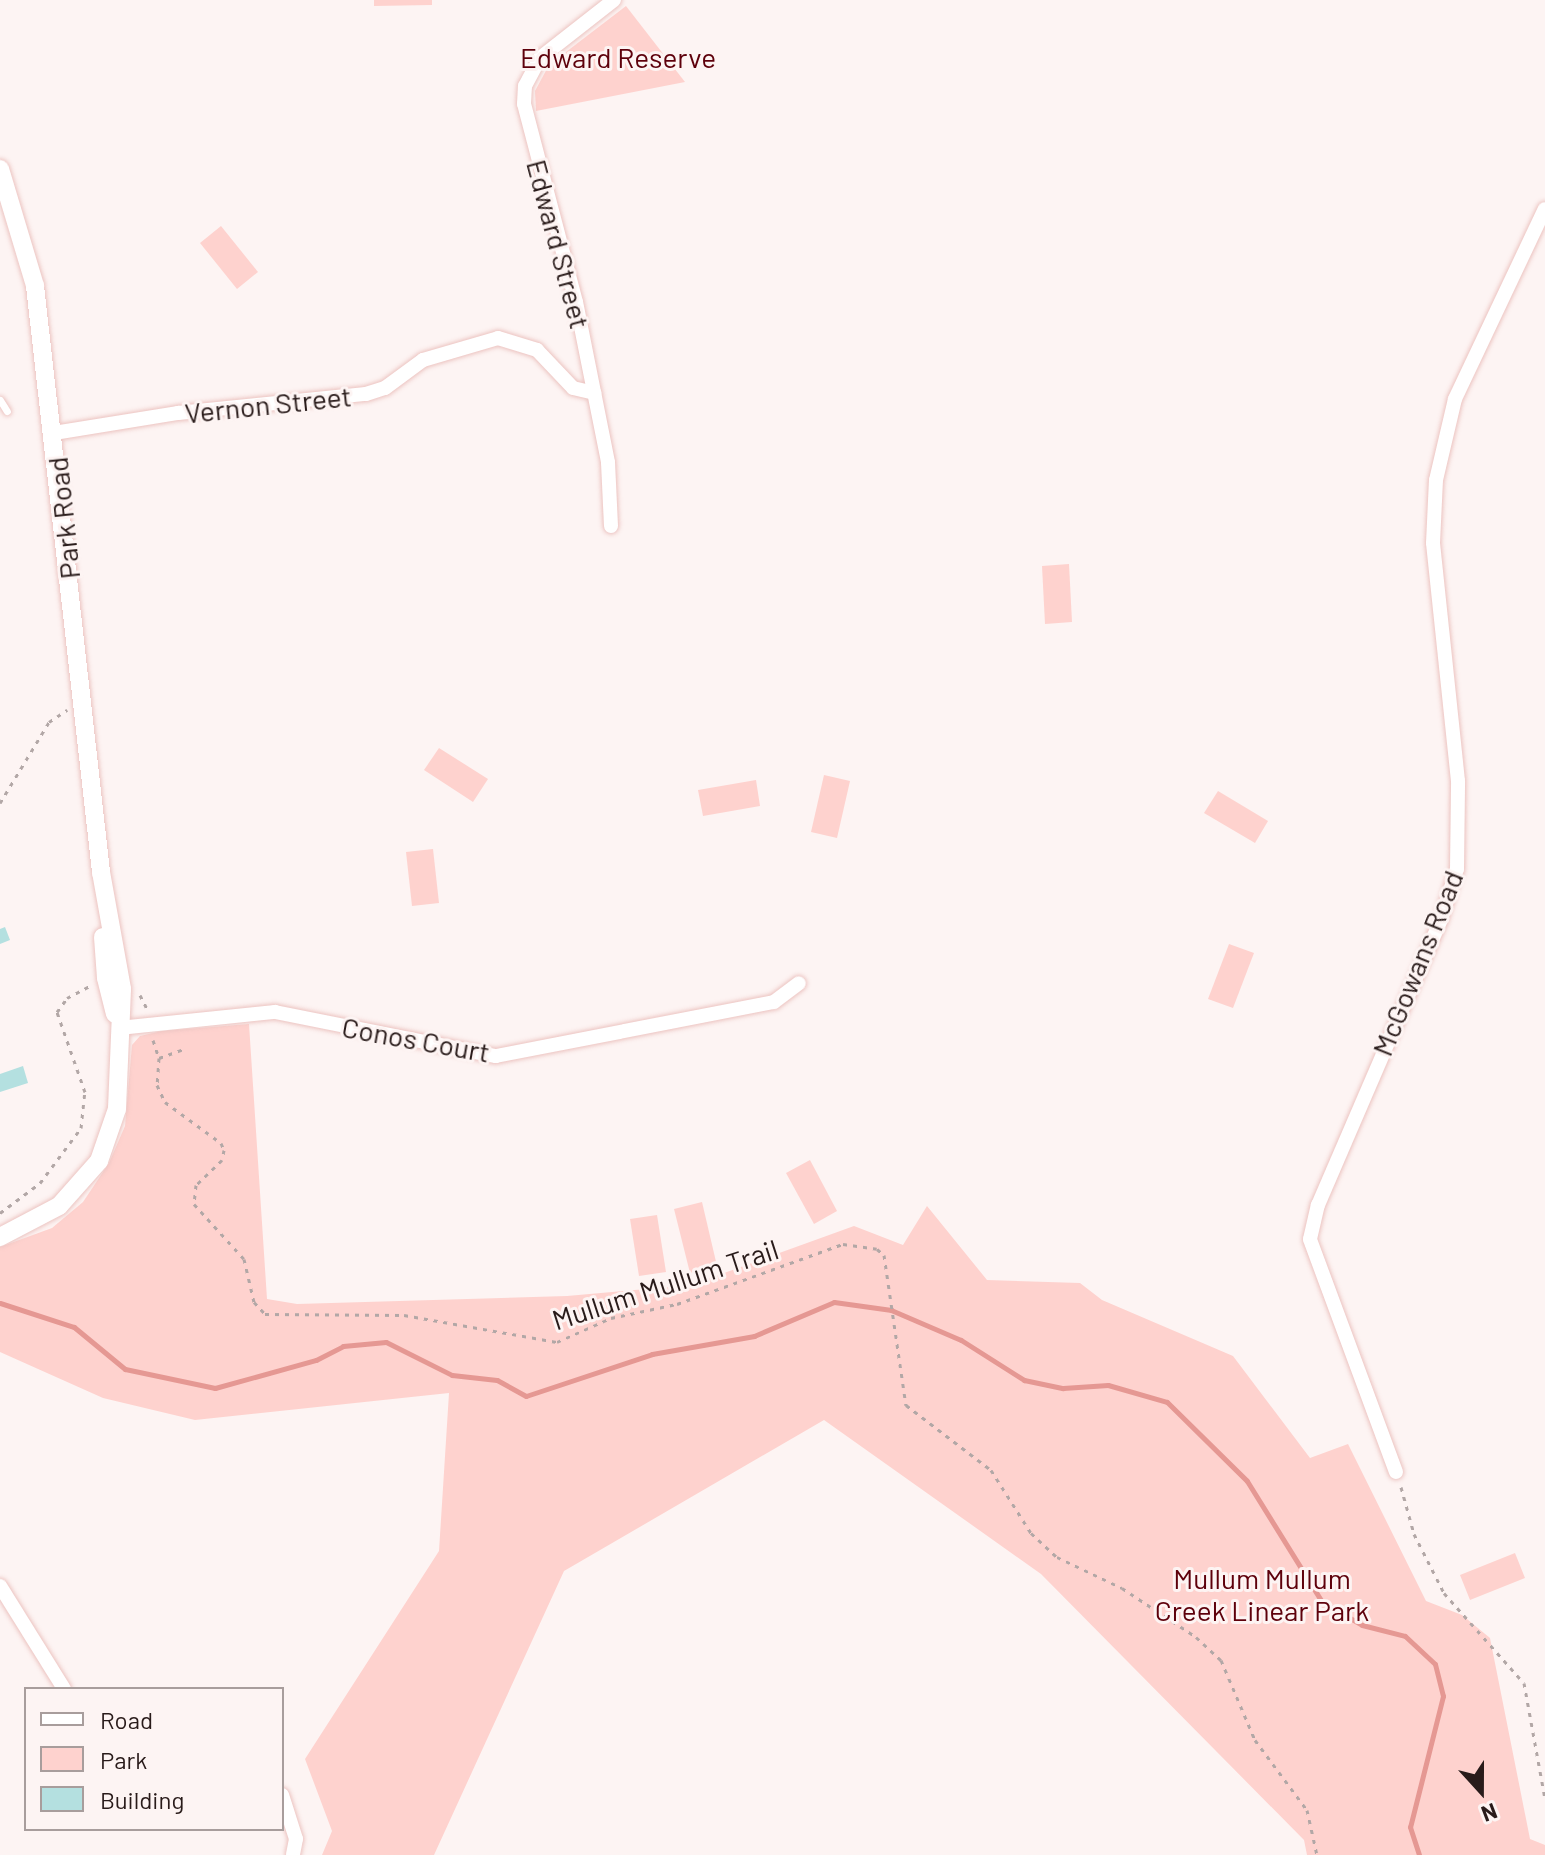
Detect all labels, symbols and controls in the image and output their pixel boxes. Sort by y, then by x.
park label: Edward Reserve [520,40,716,74]
street label: Edward Street [520,156,598,332]
street label: Vernon Street [183,379,353,429]
street label: Park Road [40,455,86,581]
street label: McGowans Road [1365,866,1469,1060]
street label: Conos Court [339,1009,493,1069]
street label: Mullum Mullum Trail [548,1232,782,1336]
park label: Mullum Mullum Creek Linear Park [1155,1561,1369,1627]
legend [24,1687,284,1831]
text: Road [100,1705,153,1734]
text: Park [100,1745,147,1774]
north arrow [1441,1751,1521,1831]
text: Building [100,1785,184,1814]
text: N [1478,1799,1501,1828]

